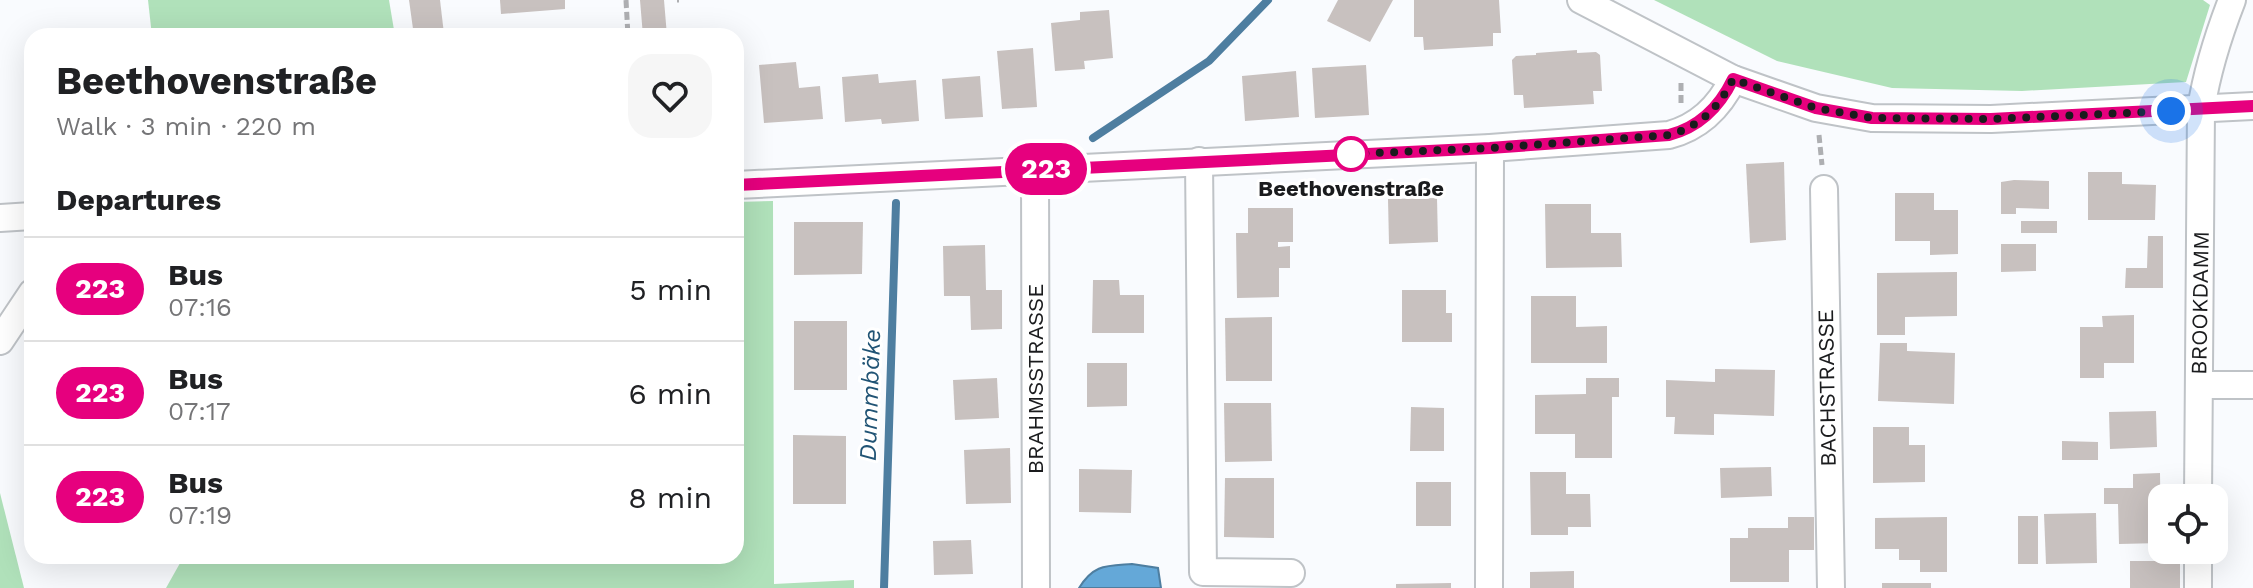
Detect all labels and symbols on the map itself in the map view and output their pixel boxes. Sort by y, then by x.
your location [2151,91,2191,131]
marker: Beethovenstraße [1334,137,1368,171]
line badge: 223 [1000,143,1092,195]
place label: Beethovenstraße [1258,176,1444,201]
street label: BROOKDAMM [2186,231,2214,375]
street label: BRAHMSSTRASSE [1023,284,1048,474]
street label: BACHSTRASSE [1813,309,1841,467]
water label: Dummbäke [854,329,886,461]

